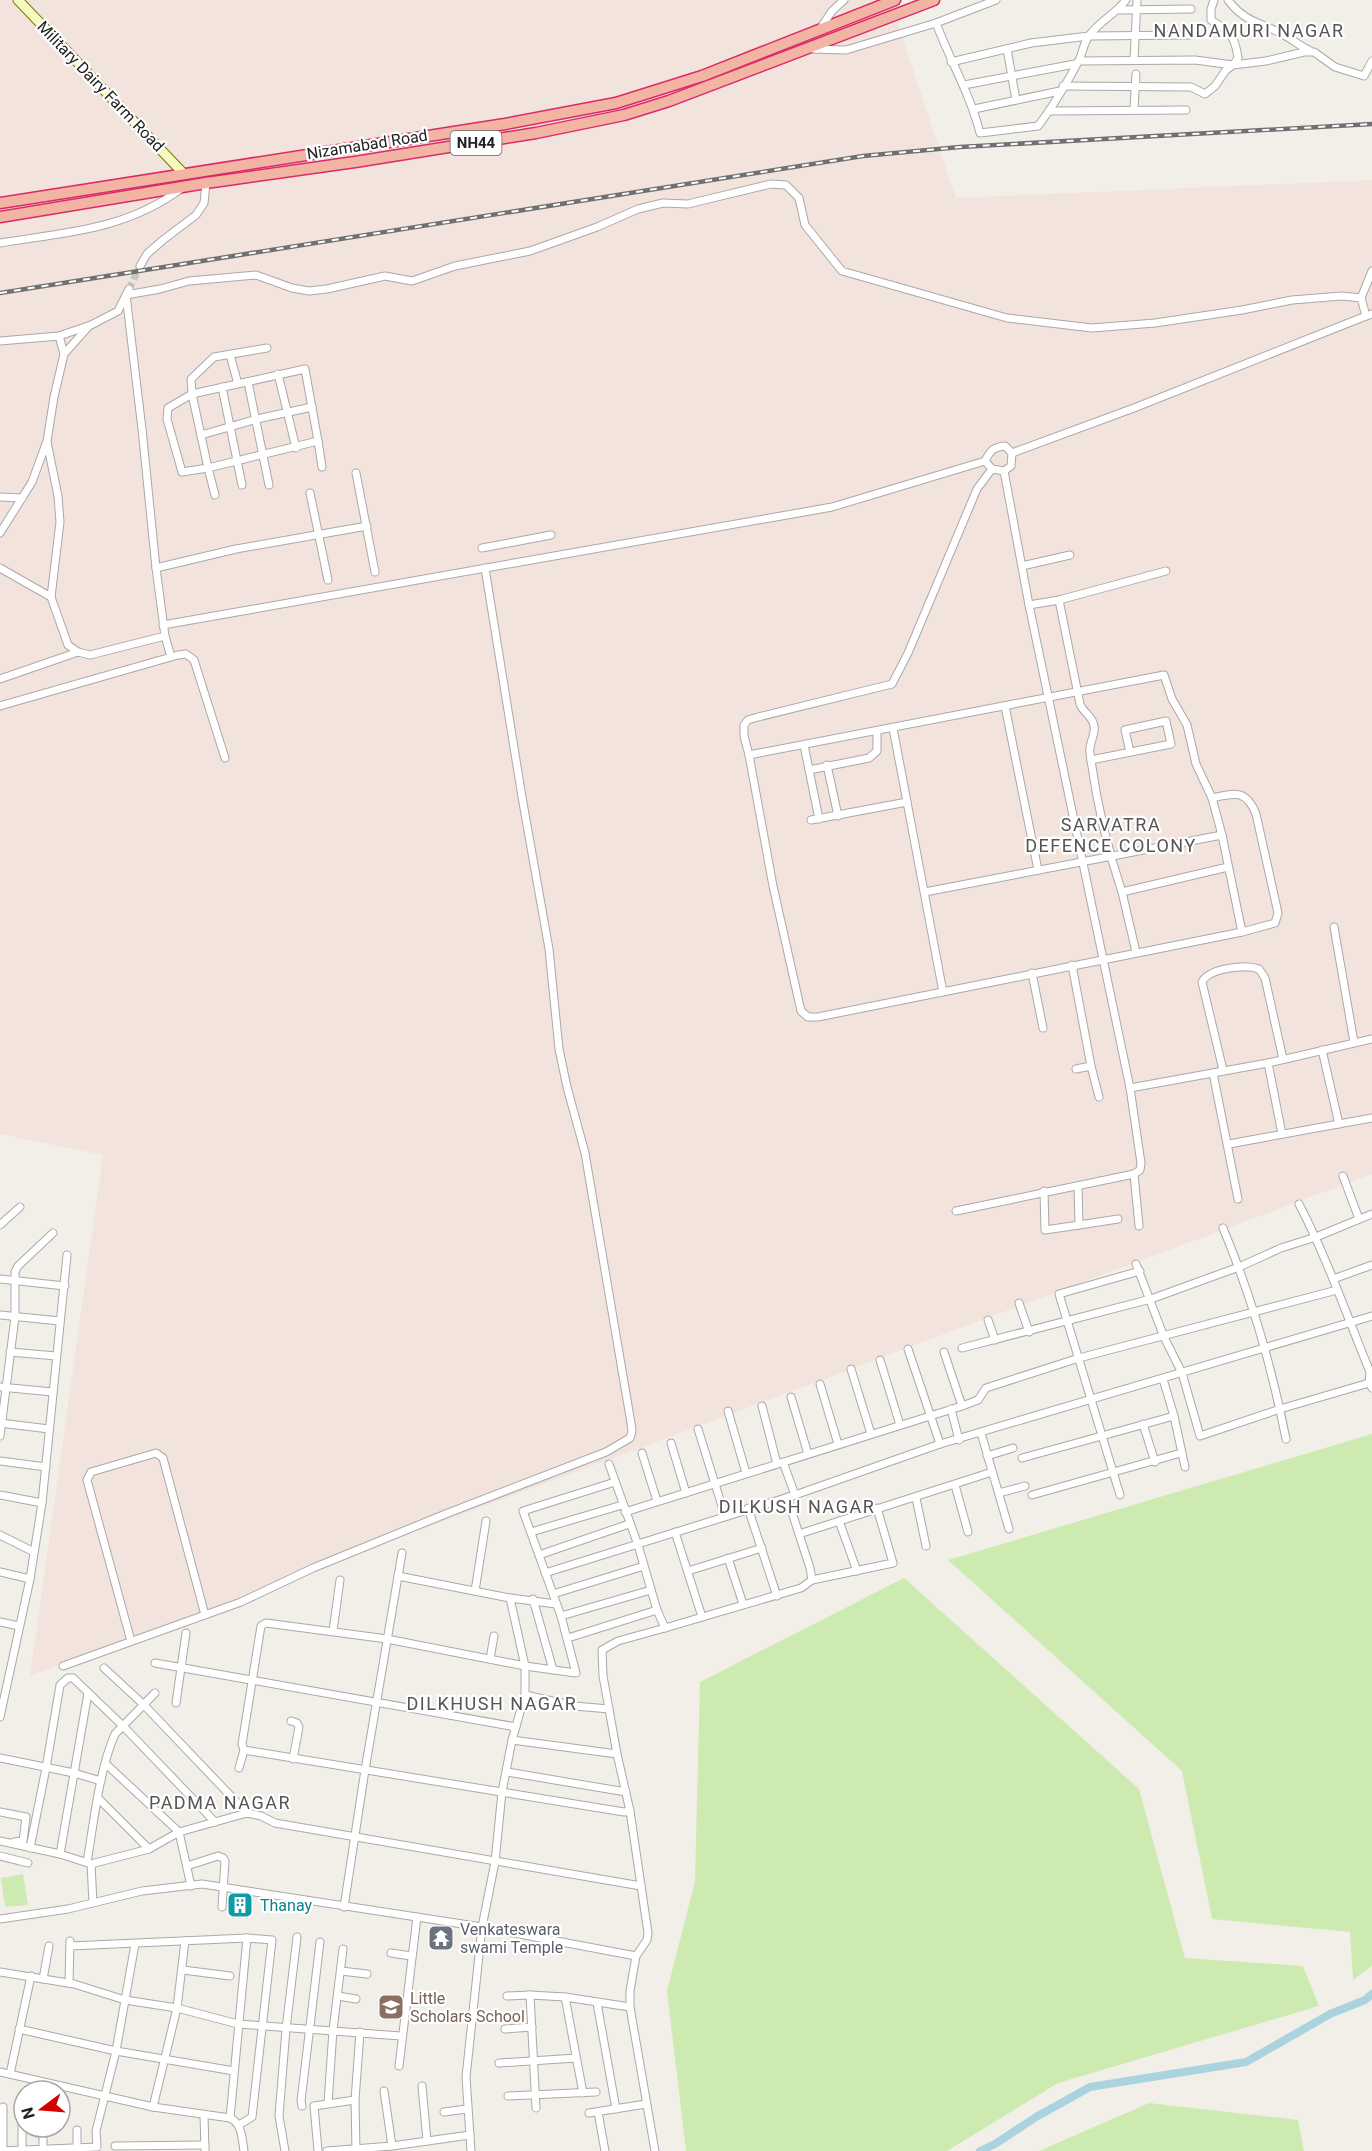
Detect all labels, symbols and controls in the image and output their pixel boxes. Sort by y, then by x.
street label: Military Dairy Farm Road [33,17,168,156]
district label: NANDAMURI NAGAR [1153,20,1345,41]
street label: Nizamabad Road [305,126,429,163]
road number: NH44 [450,131,502,155]
district label: SARVATRA DEFENCE COLONY [1025,814,1197,856]
district label: DILKUSH NAGAR [719,1496,875,1517]
district label: DILKHUSH NAGAR [407,1693,577,1714]
district label: PADMA NAGAR [149,1792,291,1813]
building icon: Thanay [225,1890,255,1920]
place label: Thanay [260,1896,312,1915]
place label: Venkateswara swami Temple [460,1920,563,1957]
temple icon: Venkateswara swami Temple [426,1923,456,1953]
place label: Little Scholars School [410,1989,525,2026]
school or university icon: Little Scholars School [376,1992,406,2022]
north arrow [12,2079,72,2139]
text: N [17,2105,39,2121]

